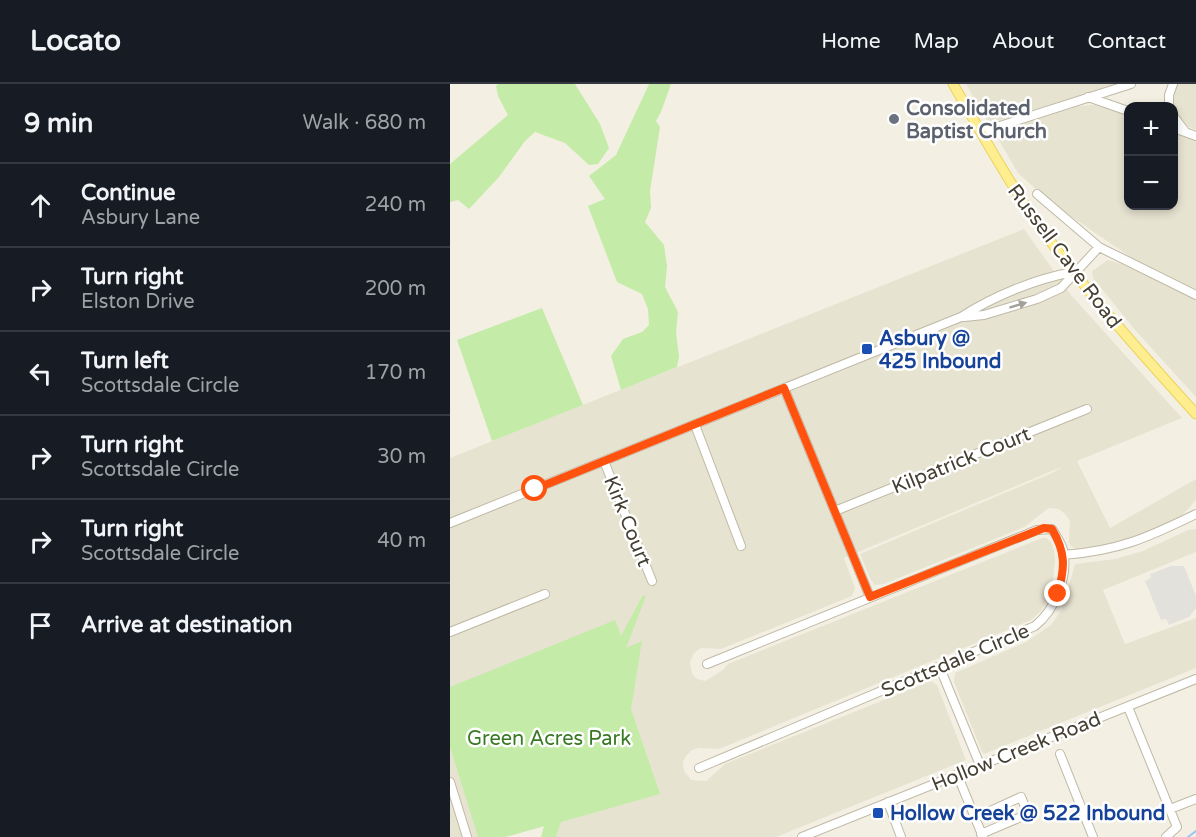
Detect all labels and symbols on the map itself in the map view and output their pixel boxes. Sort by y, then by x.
place label: Consolidated Baptist Church [906,97,1047,144]
marker: Consolidated Baptist Church [887,112,901,126]
street label: Russell Cave Road [1002,180,1126,333]
one-way arrow [1009,300,1027,309]
place label: Asbury @ 425 Inbound [879,327,1001,374]
marker: Asbury @ 425 Inbound [860,342,874,356]
street label: Kilpatrick Court [889,422,1034,500]
street label: Kirk Court [598,473,656,570]
route start [521,475,547,501]
route end [1044,580,1070,606]
street label: Scottsdale Circle [878,619,1033,703]
street label: Hollow Creek Road [928,707,1104,797]
park label: Green Acres Park [467,727,631,751]
place label: Hollow Creek @ 522 Inbound [890,802,1165,826]
marker: Hollow Creek @ 522 Inbound [871,806,885,820]

